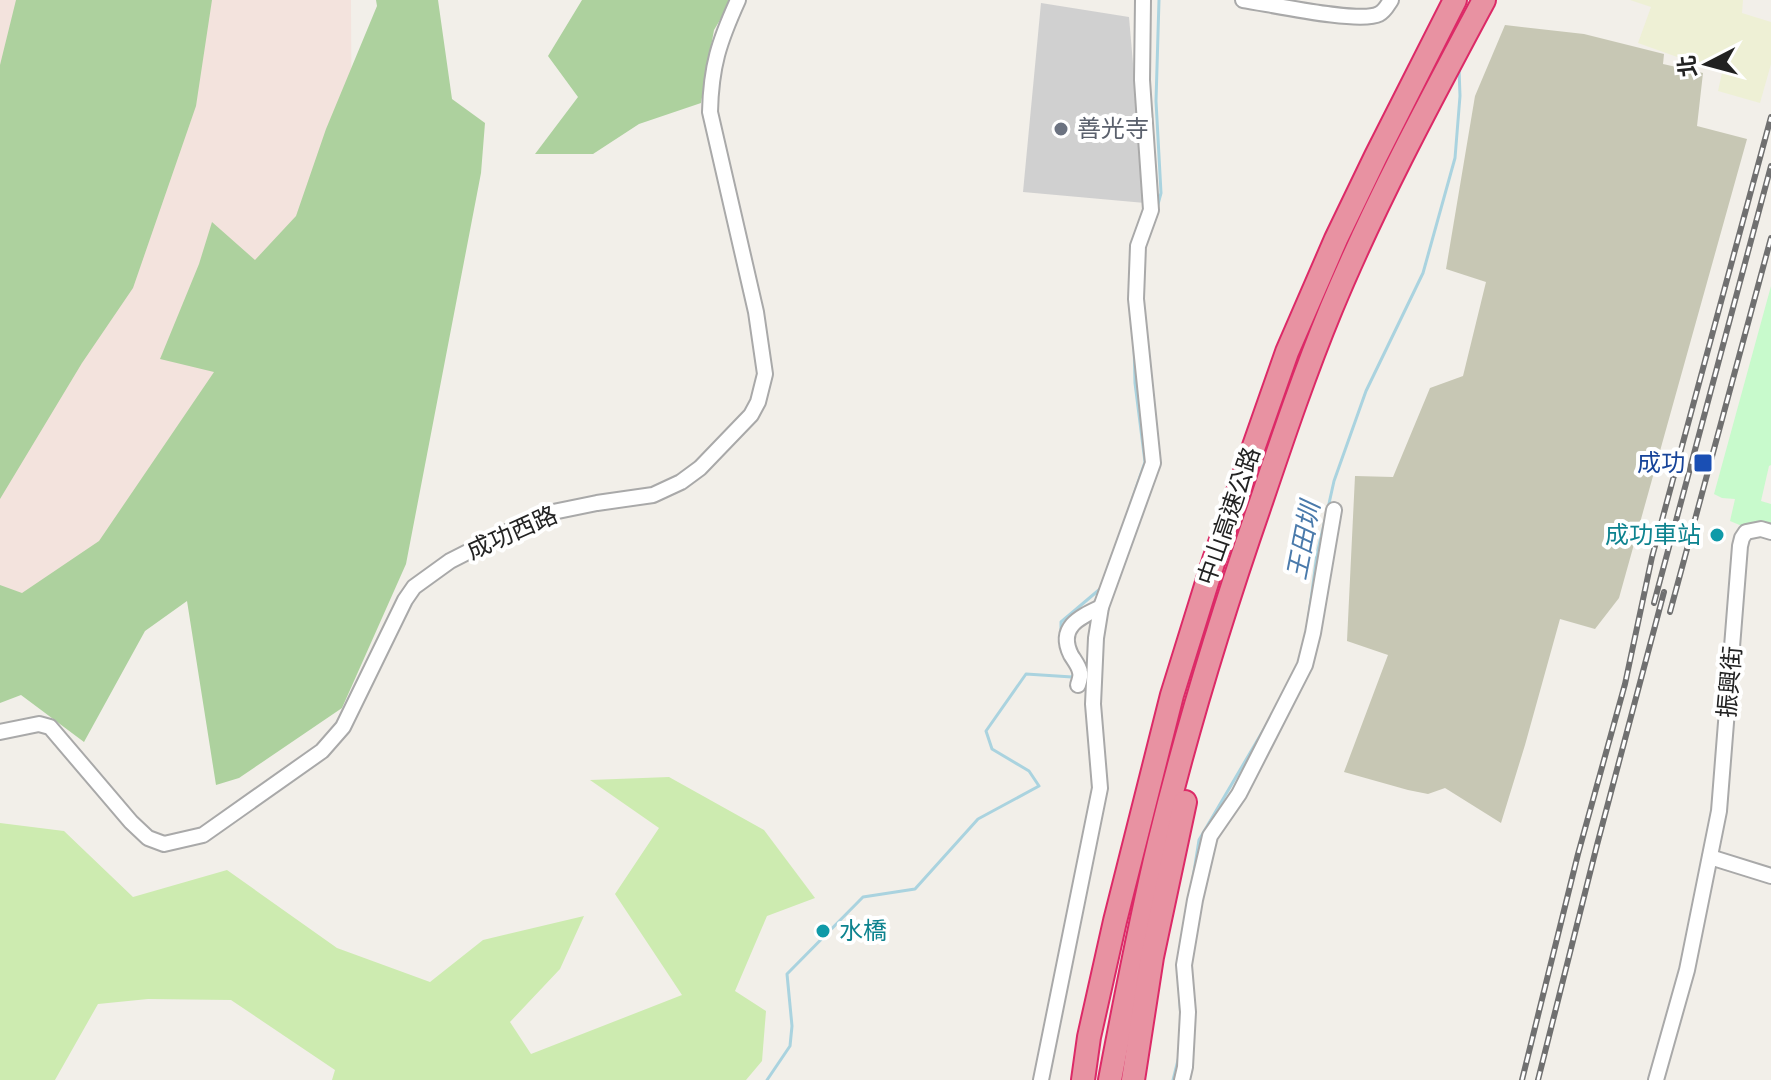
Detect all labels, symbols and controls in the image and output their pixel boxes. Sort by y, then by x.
north arrow [1667,24,1747,104]
text: 北 [1673,54,1702,78]
place label: 善光寺 [1077,115,1149,143]
marker: 善光寺 [1052,120,1070,138]
street label: 中山高速公路 [1192,443,1266,589]
place label: 成功 [1637,449,1685,477]
marker: 成功 [1692,452,1714,474]
water label: 王田圳 [1281,496,1327,582]
street label: 成功西路 [462,501,562,565]
place label: 成功車站 [1605,521,1701,549]
marker: 成功車站 [1708,526,1726,544]
street label: 振興街 [1713,645,1747,719]
place label: 水橋 [839,917,887,945]
marker: 水橋 [814,922,832,940]

